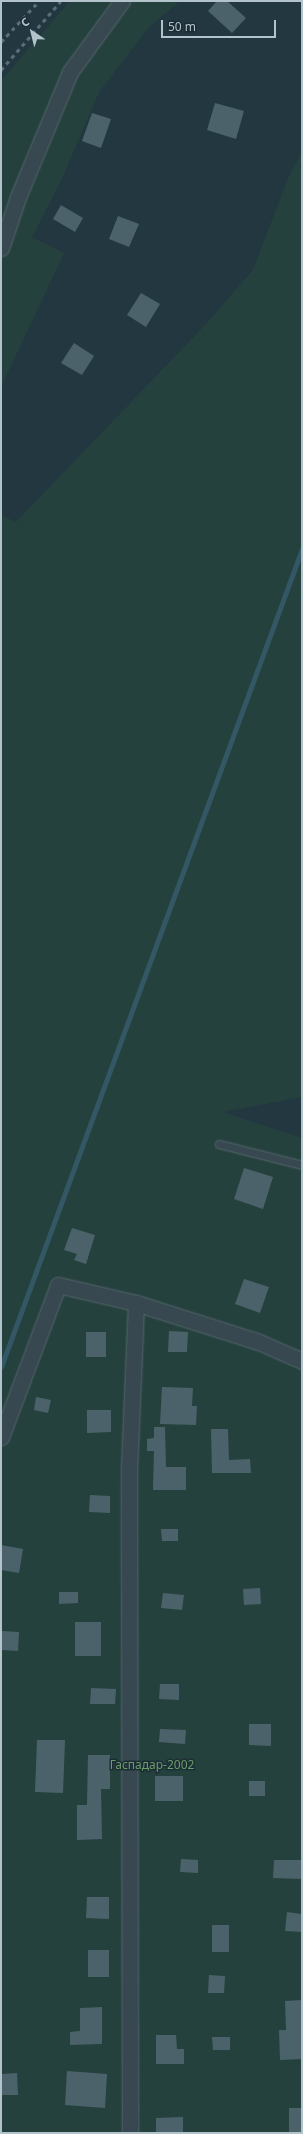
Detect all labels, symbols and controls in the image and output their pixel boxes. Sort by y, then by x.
north arrow [12,12,52,52]
scale bar [163,12,278,38]
text: С [18,14,32,30]
text: 50 m [168,18,196,35]
park label: Гаспадар-2002 [110,1758,194,1772]

